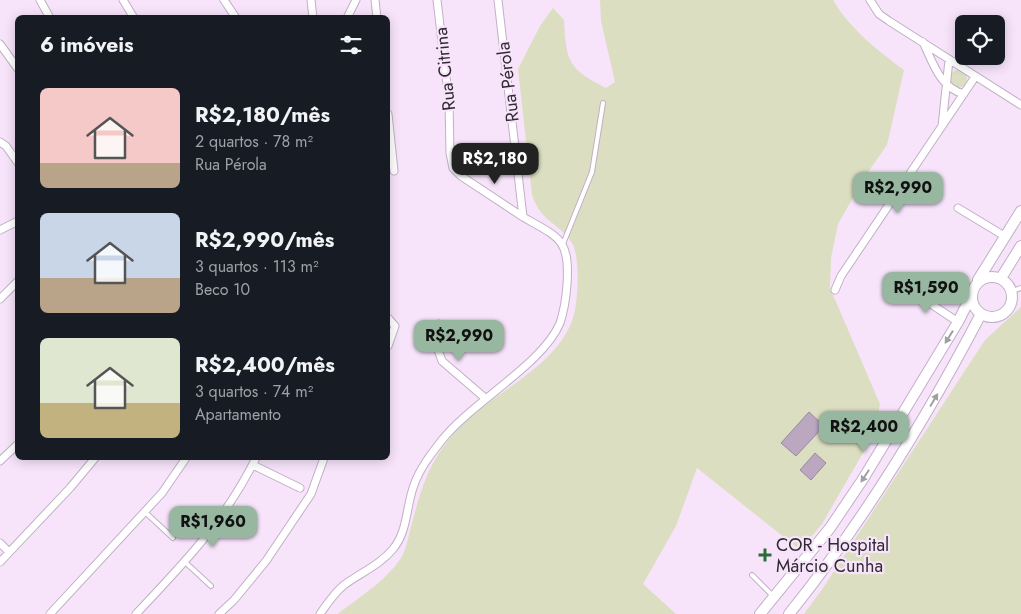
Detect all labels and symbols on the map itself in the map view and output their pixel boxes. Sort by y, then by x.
street label: Rua Citrina [428,26,462,112]
street label: Rua Pérola [490,40,526,124]
pin: R$2,180 [449,142,541,185]
pin: R$2,990 [852,172,944,214]
pin: R$1,590 [880,272,972,314]
pin: R$2,990 [413,320,505,362]
one-way arrow [944,330,953,343]
one-way arrow [930,393,939,406]
pin: R$2,400 [818,410,910,453]
one-way arrow [860,469,869,482]
pin: R$1,960 [167,506,259,548]
place label: COR - Hospital Márcio Cunha [776,532,889,579]
marker: COR - Hospital Márcio Cunha [758,548,772,562]

